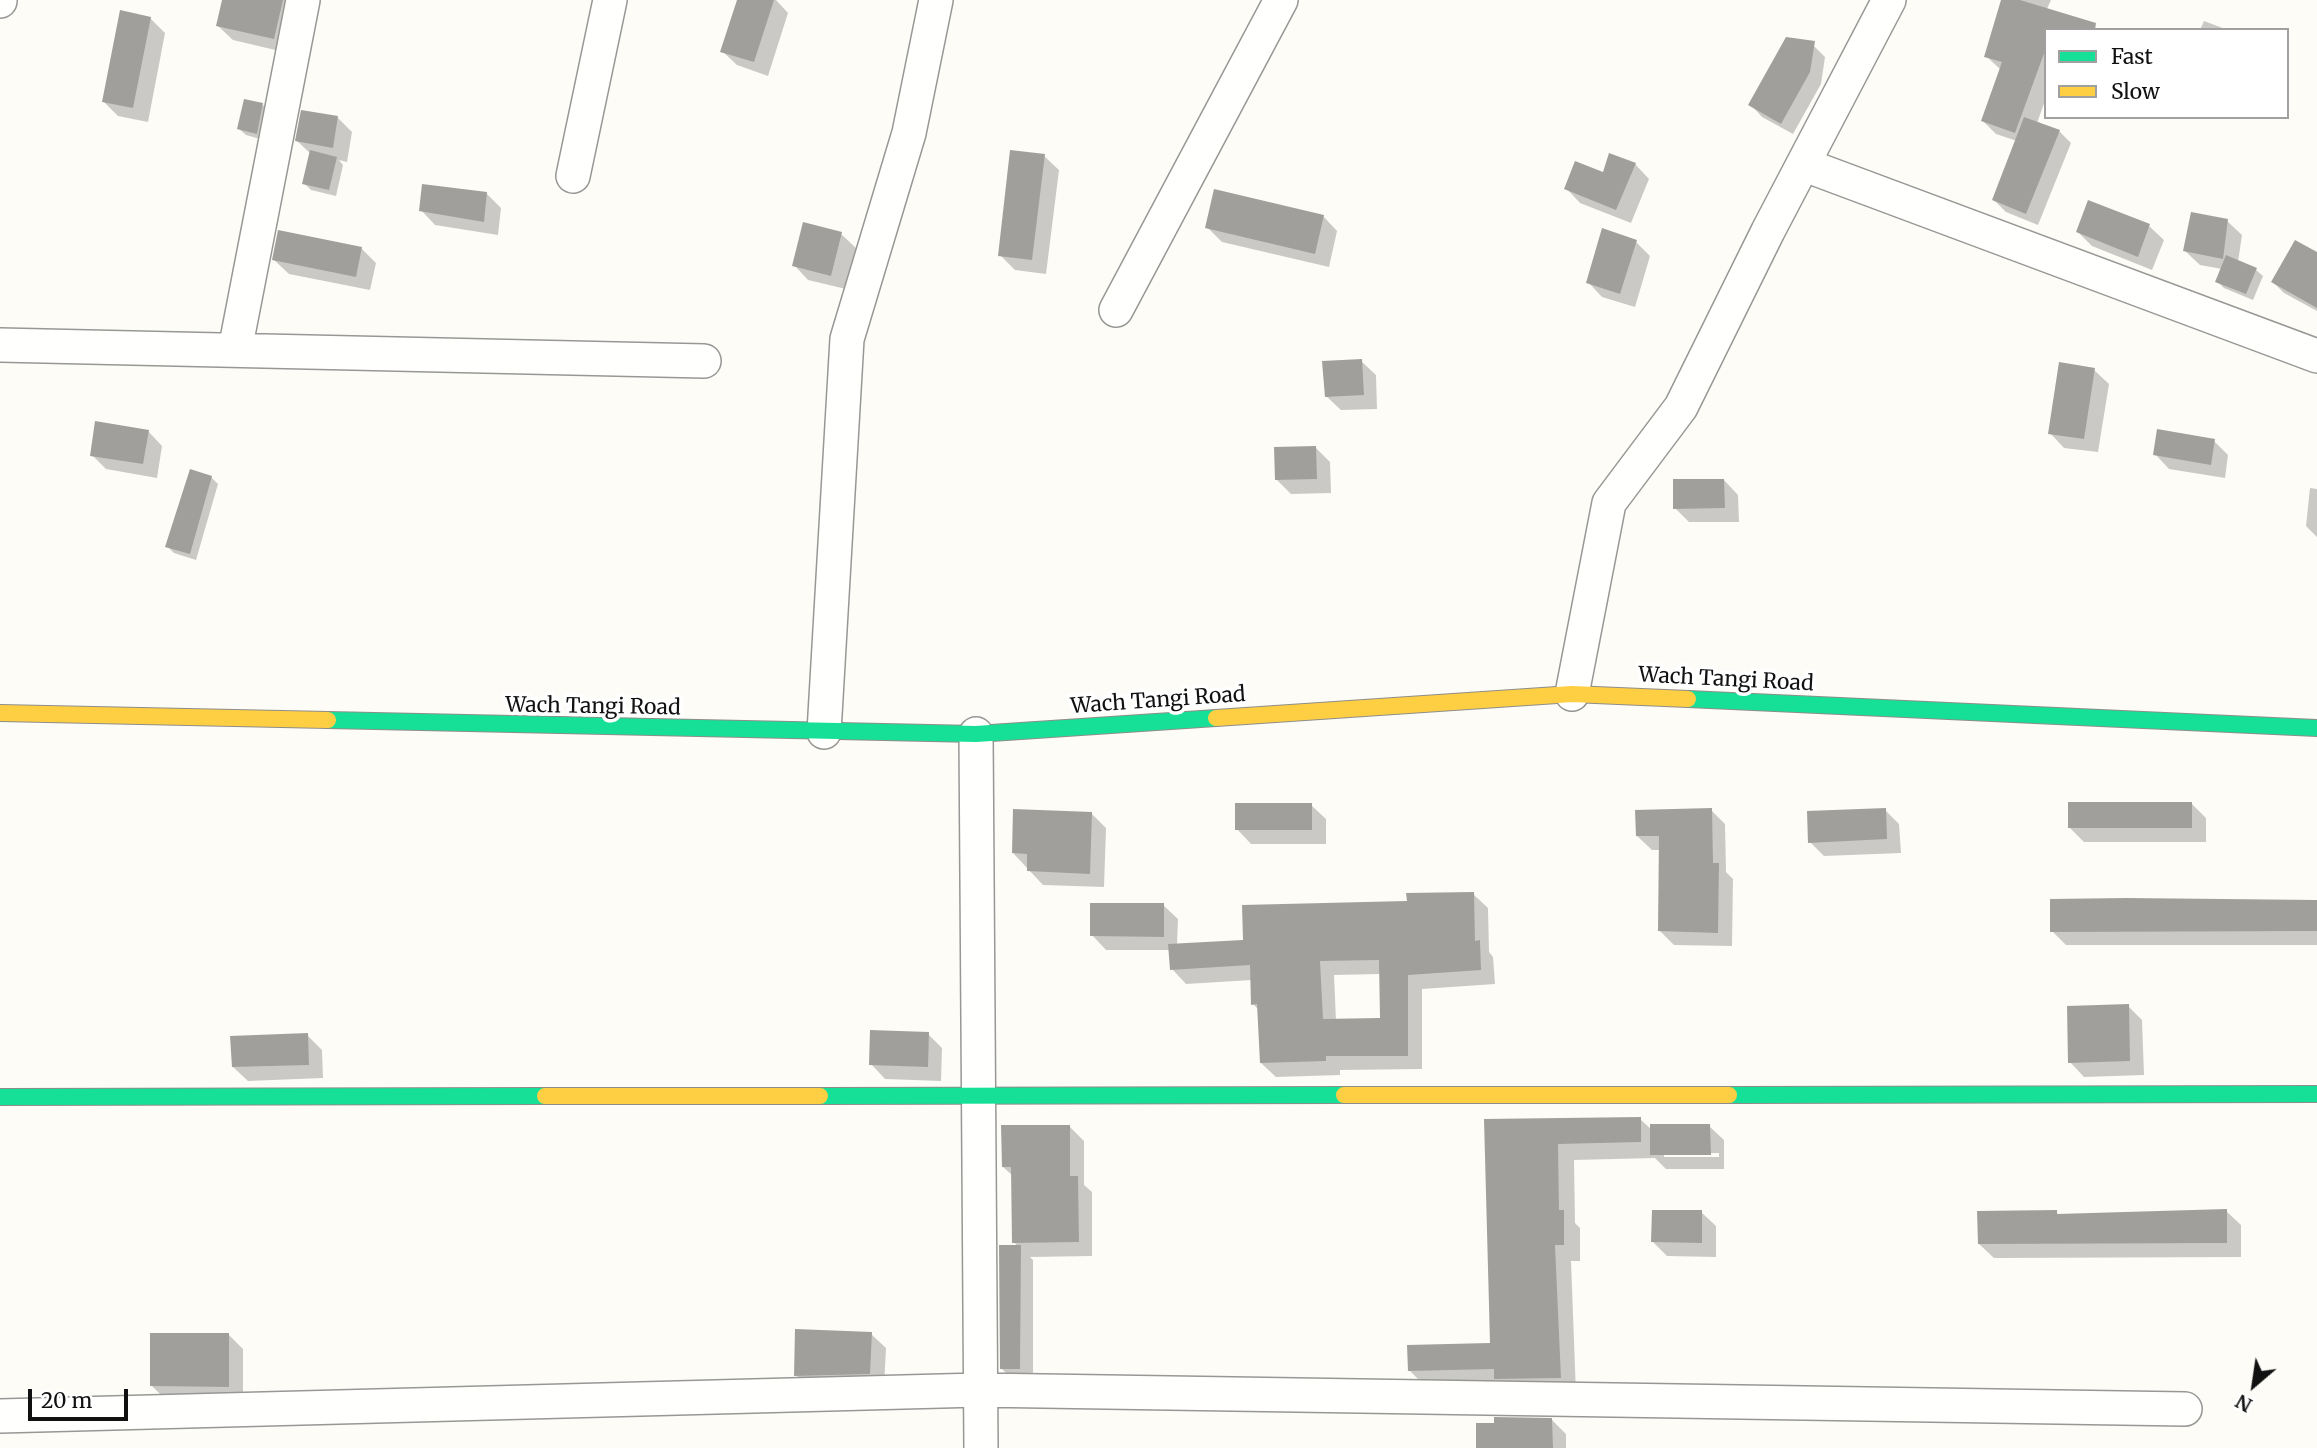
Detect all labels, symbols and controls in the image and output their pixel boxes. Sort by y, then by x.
legend [2044,28,2289,119]
text: Fast [2111,43,2153,70]
text: Slow [2111,78,2160,105]
street label: Wach Tangi Road [1638,663,1814,697]
street label: Wach Tangi Road [1070,682,1246,720]
street label: Wach Tangi Road [505,693,681,721]
north arrow [2219,1350,2289,1420]
scale bar [32,1374,131,1418]
text: 20 m [41,1387,92,1414]
text: N [2231,1389,2256,1418]

